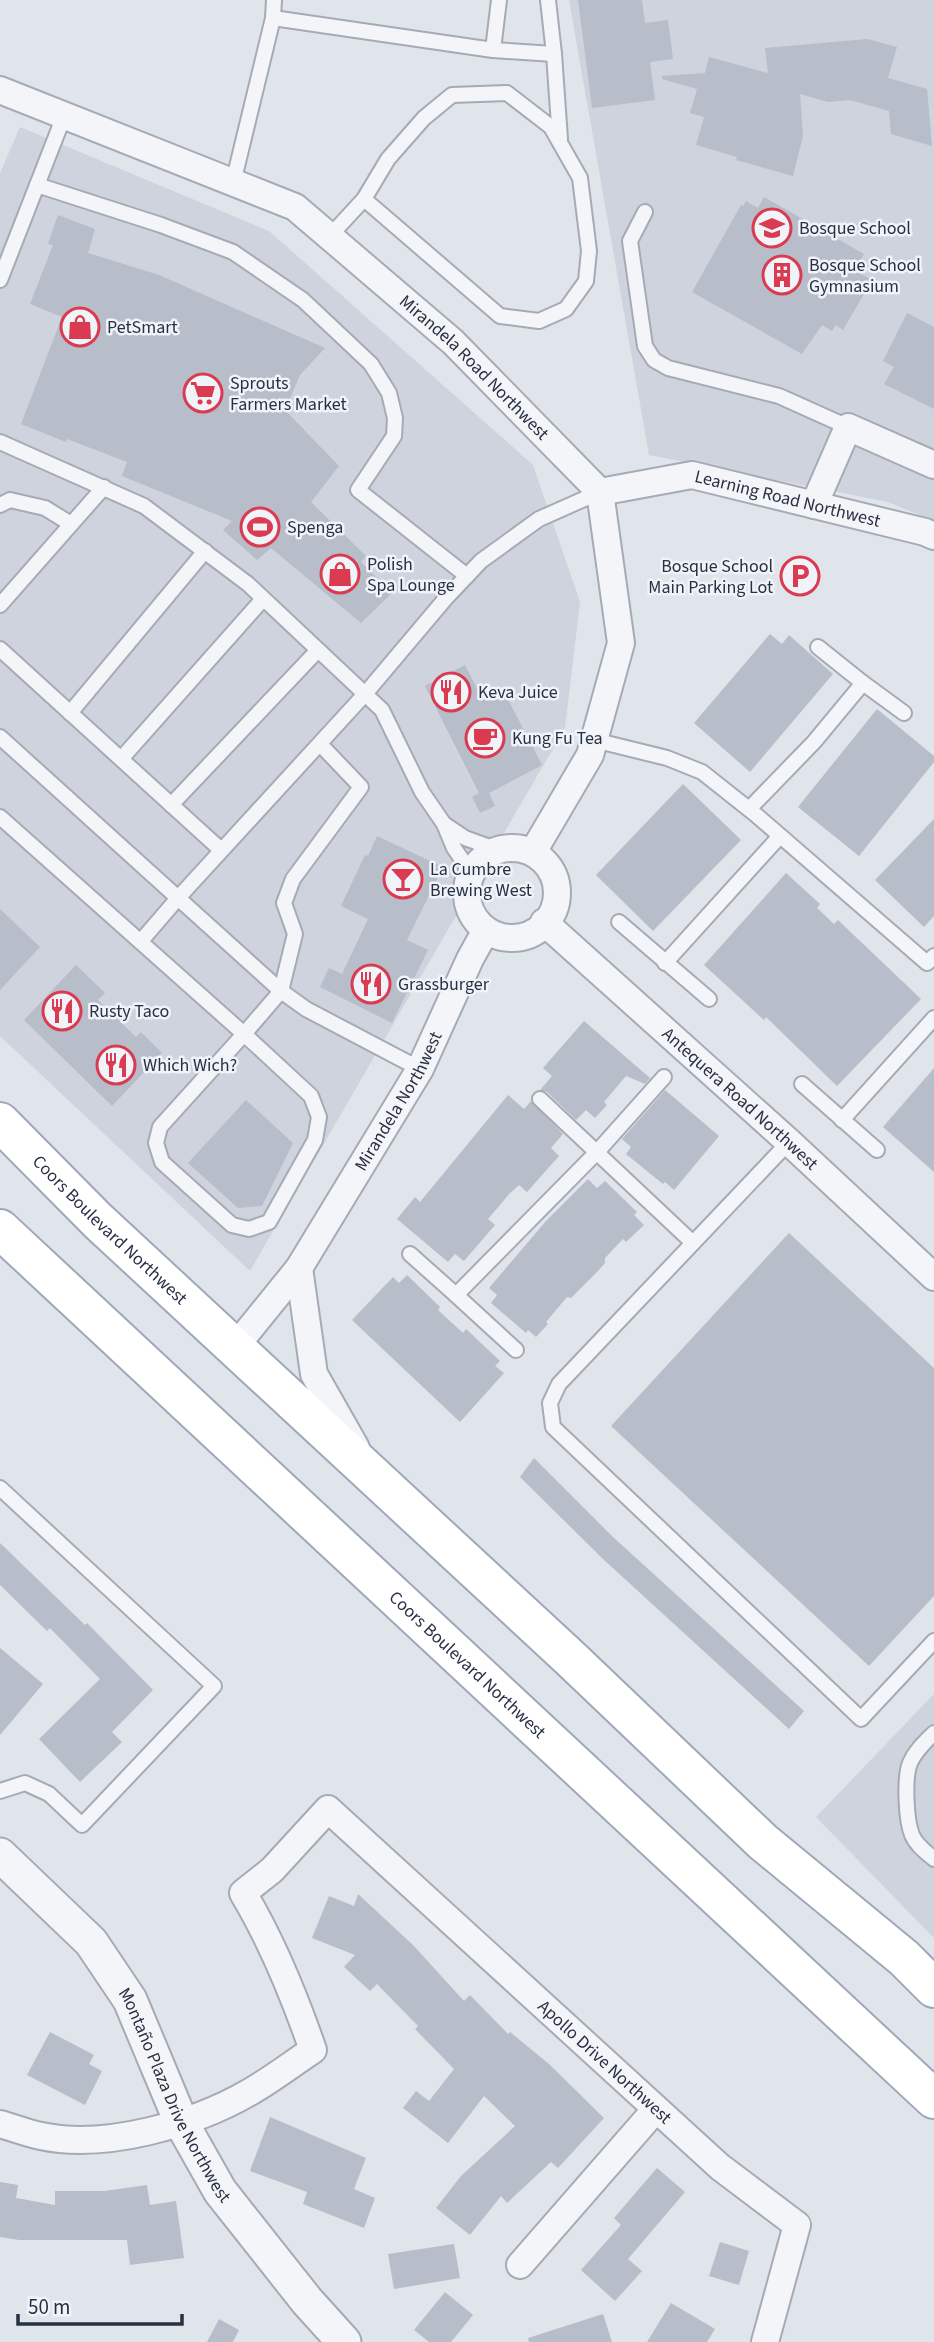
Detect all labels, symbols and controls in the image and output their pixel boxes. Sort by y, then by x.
school or university icon: Bosque School [751,207,793,249]
place label: Bosque School [799,216,911,241]
place label: Bosque School Gymnasium [809,253,921,299]
building icon: Bosque School Gymnasium [761,254,803,296]
street label: Mirandela Road Northwest [394,289,555,445]
shop icon: PetSmart [59,306,101,348]
place label: PetSmart [107,315,178,340]
place label: Sprouts Farmers Market [230,371,347,417]
supermarket icon: Sprouts Farmers Market [182,372,224,414]
street label: Learning Road Northwest [692,464,883,533]
sports icon: Spenga [239,506,281,548]
place label: Spenga [287,515,343,540]
place label: Polish Spa Lounge [367,552,455,598]
shop icon: Polish Spa Lounge [319,553,361,595]
place label: Bosque School Main Parking Lot [648,554,773,600]
parking icon: Bosque School Main Parking Lot [779,555,821,597]
restaurant icon: Keva Juice [430,671,472,713]
place label: Keva Juice [478,680,558,705]
cafe icon: Kung Fu Tea [464,717,506,759]
place label: Kung Fu Tea [512,726,603,751]
place label: La Cumbre Brewing West [430,857,532,903]
bar icon: La Cumbre Brewing West [382,858,424,900]
restaurant icon: Grassburger [350,963,392,1005]
place label: Grassburger [398,972,490,997]
restaurant icon: Rusty Taco [41,990,83,1032]
place label: Rusty Taco [89,999,169,1024]
street label: Antequera Road Northwest [657,1021,824,1176]
street label: Mirandela Northwest [348,1027,448,1176]
restaurant icon: Which Wich? [95,1044,137,1086]
place label: Which Wich? [143,1053,237,1078]
street label: Coors Boulevard Northwest [27,1149,193,1310]
street label: Coors Boulevard Northwest [384,1585,552,1744]
street label: Montaño Plaza Drive Northwest [113,1982,237,2208]
street label: Apollo Drive Northwest [532,1994,677,2130]
scale bar [18,2282,182,2326]
text: 50 m [28,2292,70,2322]

